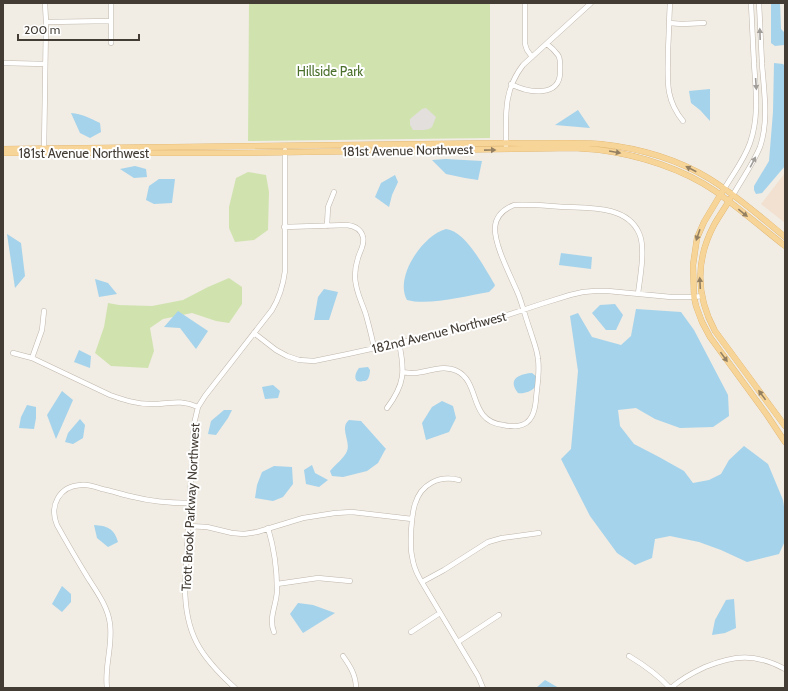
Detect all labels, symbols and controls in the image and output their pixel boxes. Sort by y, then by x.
scale bar [18,16,139,42]
text: 200 m [24,22,60,37]
one-way arrow [757,28,764,40]
park label: Hillside Park [297,63,363,79]
one-way arrow [752,78,759,90]
street label: 181st Avenue Northwest [343,141,474,159]
street label: 181st Avenue Northwest [19,145,150,161]
one-way arrow [484,147,497,153]
one-way arrow [609,150,621,156]
one-way arrow [749,156,756,167]
one-way arrow [685,166,696,172]
one-way arrow [738,209,749,218]
one-way arrow [695,229,701,241]
one-way arrow [697,277,704,289]
street label: 182nd Avenue Northwest [370,307,508,356]
one-way arrow [719,351,728,362]
one-way arrow [758,389,766,400]
street label: Trott Brook Parkway Northwest [178,422,202,592]

